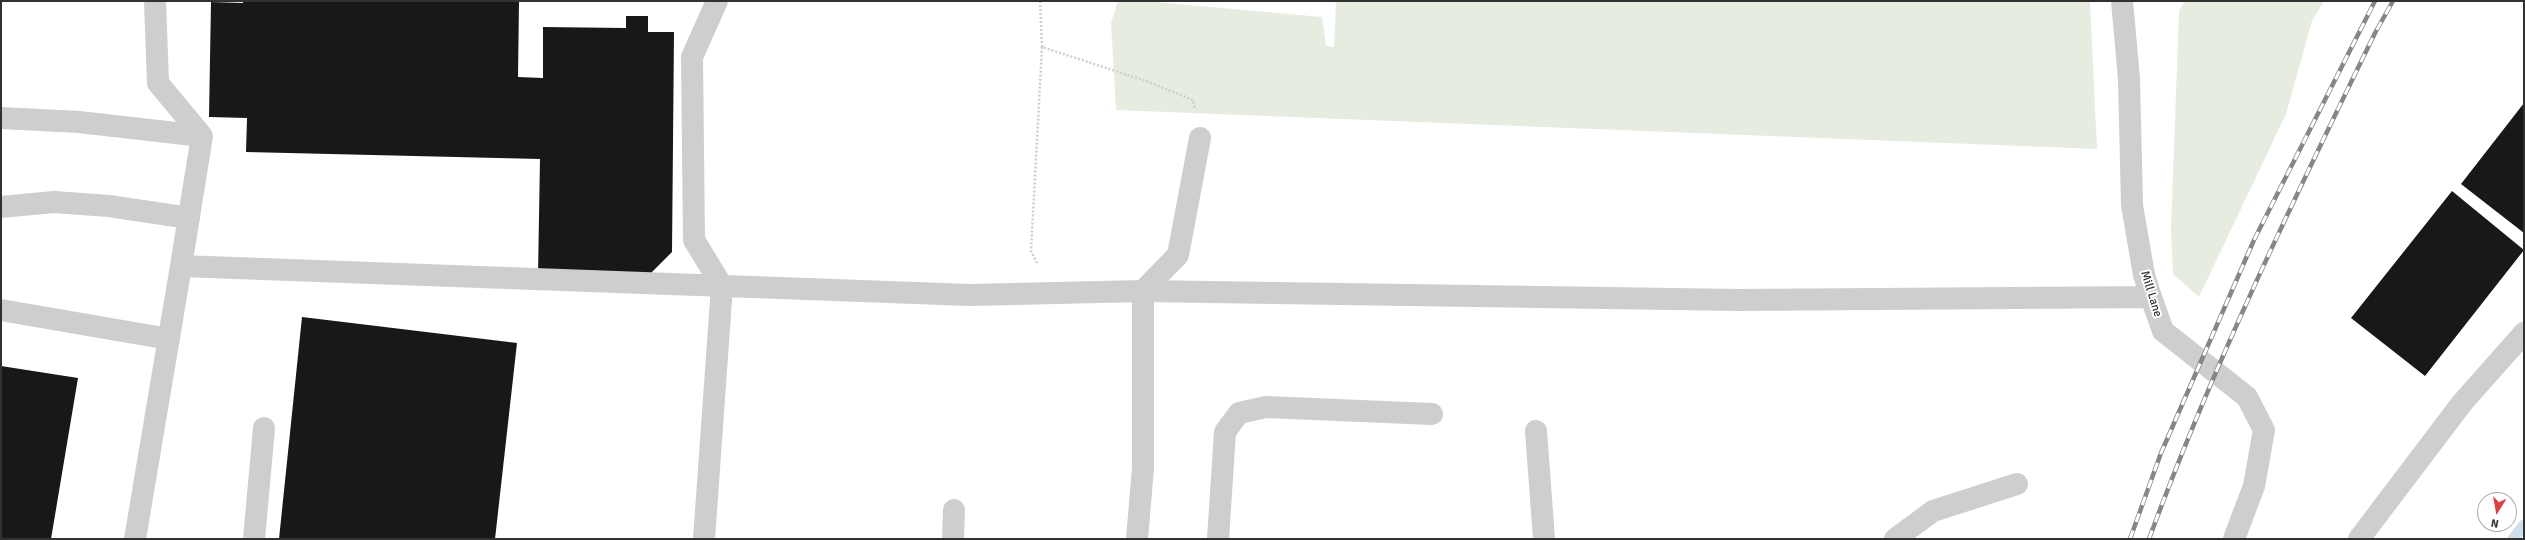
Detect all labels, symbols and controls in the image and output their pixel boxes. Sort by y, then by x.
street label: Mill Lane [2137,269,2165,319]
north arrow [2477,492,2517,532]
text: N [2490,516,2500,530]

